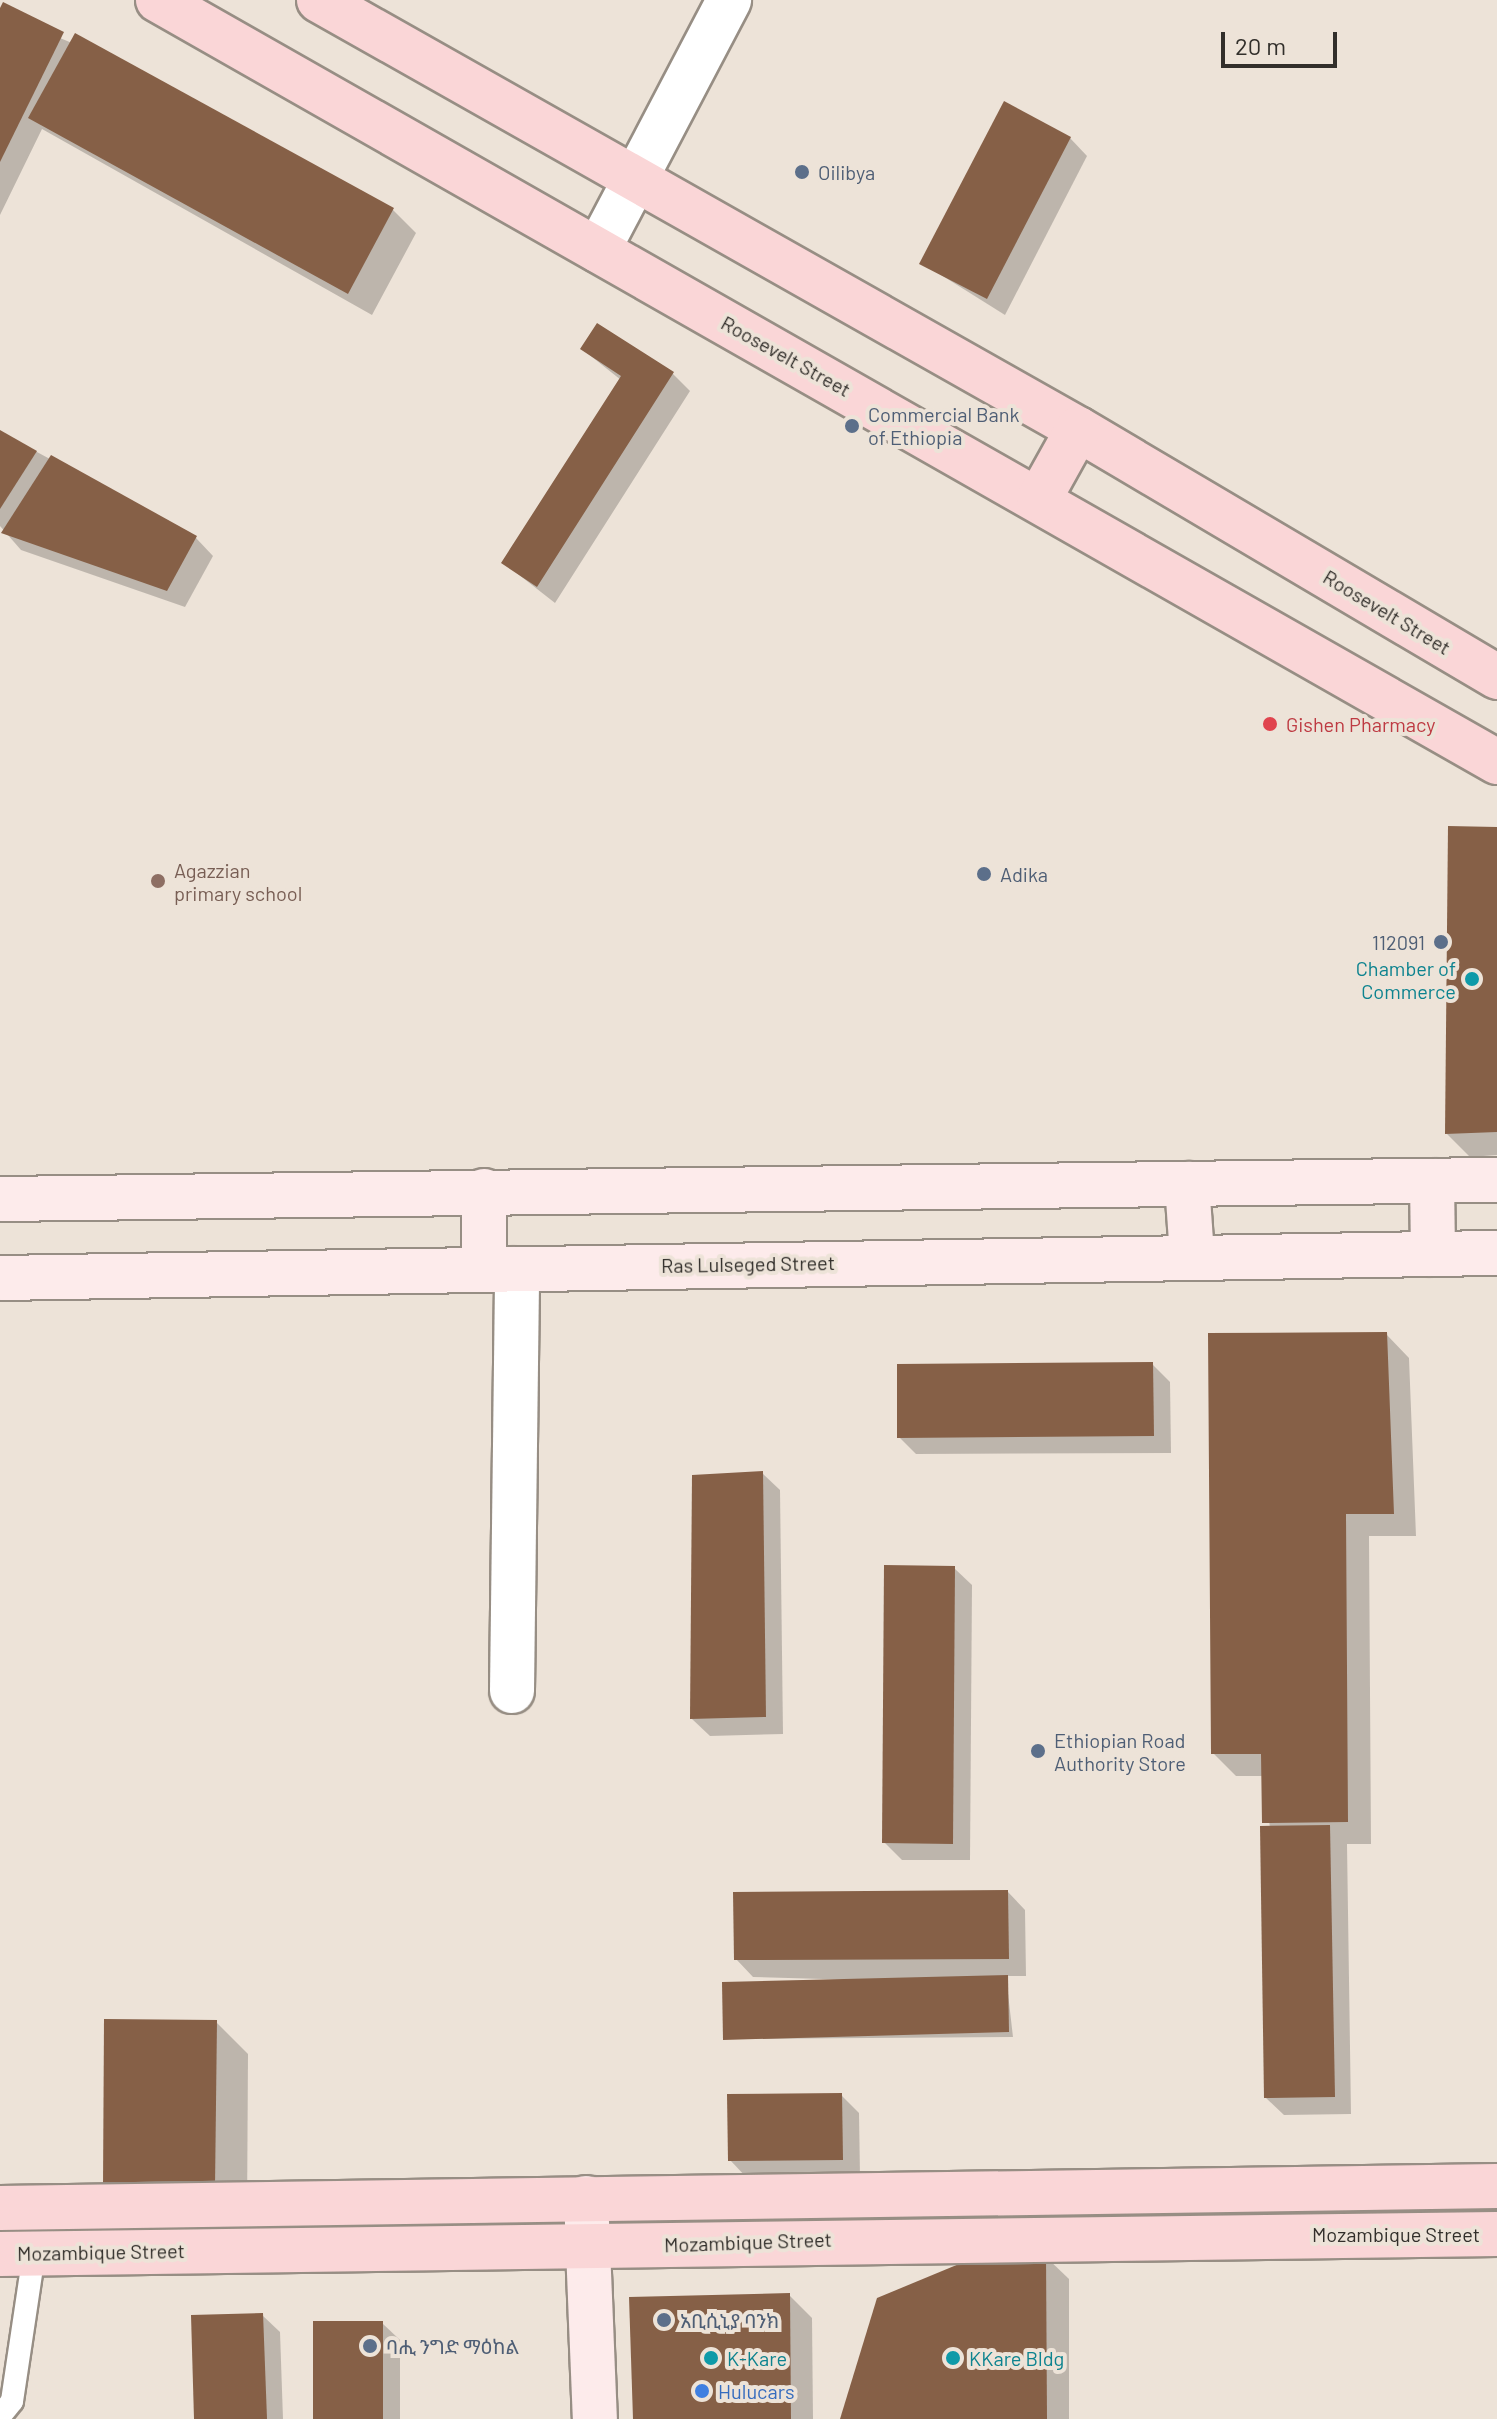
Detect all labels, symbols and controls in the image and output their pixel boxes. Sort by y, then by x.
scale bar [1225,16,1341,66]
text: 20 m [1235,31,1286,60]
place label: Oilibya [818,160,875,184]
marker: Oilibya [793,163,811,181]
street label: Roosevelt Street [717,311,855,401]
place label: Commercial Bank of Ethiopia [868,402,1020,449]
marker: Commercial Bank of Ethiopia [843,417,861,435]
street label: Roosevelt Street [1319,565,1455,659]
place label: Gishen Pharmacy [1286,712,1435,736]
marker: Gishen Pharmacy [1261,715,1279,733]
place label: Agazzian primary school [174,858,302,905]
place label: Adika [1000,862,1048,886]
marker: Adika [975,865,993,883]
marker: Agazzian primary school [149,872,167,890]
place label: 112091 [1372,930,1425,954]
marker: 112091 [1432,933,1450,951]
place label: Chamber of Commerce [1356,956,1456,1003]
marker: Chamber of Commerce [1463,970,1481,988]
street label: Ras Lulseged Street [661,1250,835,1278]
place label: Ethiopian Road Authority Store [1054,1728,1186,1775]
marker: Ethiopian Road Authority Store [1029,1742,1047,1760]
street label: Mozambique Street [1312,2222,1480,2246]
street label: Mozambique Street [664,2227,832,2257]
street label: Mozambique Street [17,2239,185,2265]
place label: አቢሲኒያ ባንክ [680,2308,779,2332]
marker: አቢሲኒያ ባንክ [655,2311,673,2329]
place label: ባሒ ንግድ ማዕከል [386,2334,519,2358]
marker: ባሒ ንግድ ማዕከል [361,2337,379,2355]
place label: K-Kare [727,2346,787,2370]
place label: KKare Bldg [969,2346,1064,2370]
marker: K-Kare [702,2349,720,2367]
marker: KKare Bldg [944,2349,962,2367]
place label: Hulucars [718,2379,795,2403]
marker: Hulucars [693,2382,711,2400]

